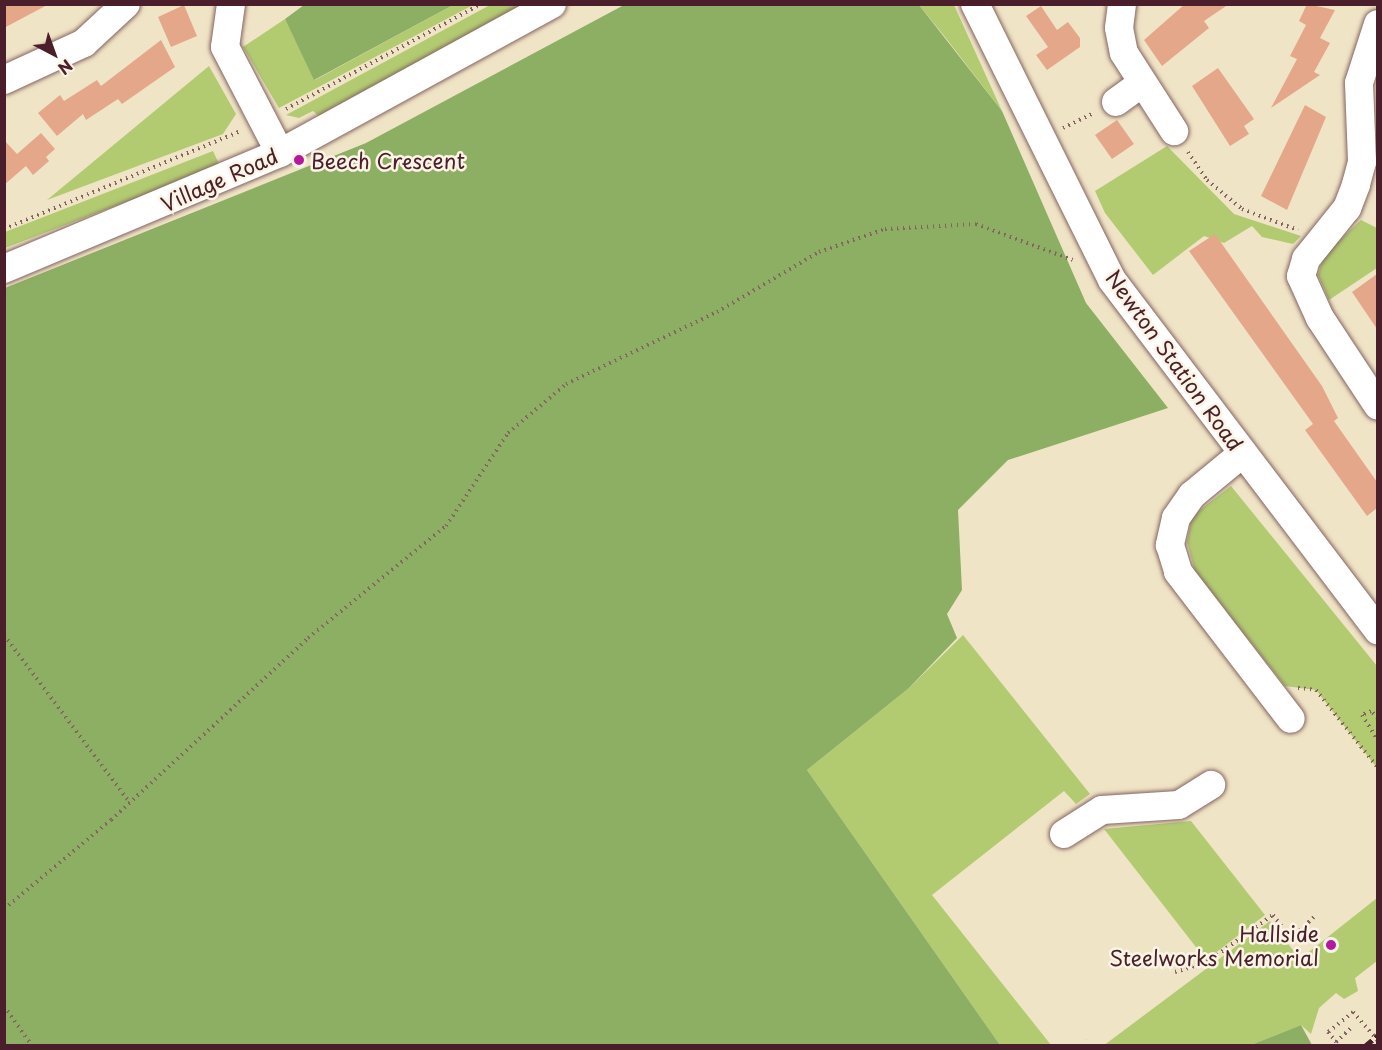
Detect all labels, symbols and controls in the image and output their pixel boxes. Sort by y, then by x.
north arrow [24,24,84,84]
text: N [53,54,78,81]
street label: Village Road [157,142,281,216]
place label: Beech Crescent [311,147,465,173]
marker: Beech Crescent [292,153,306,167]
street label: Newton Station Road [1101,265,1249,455]
place label: Hallside Steelworks Memorial [1106,920,1319,970]
marker: Hallside Steelworks Memorial [1324,938,1338,952]

